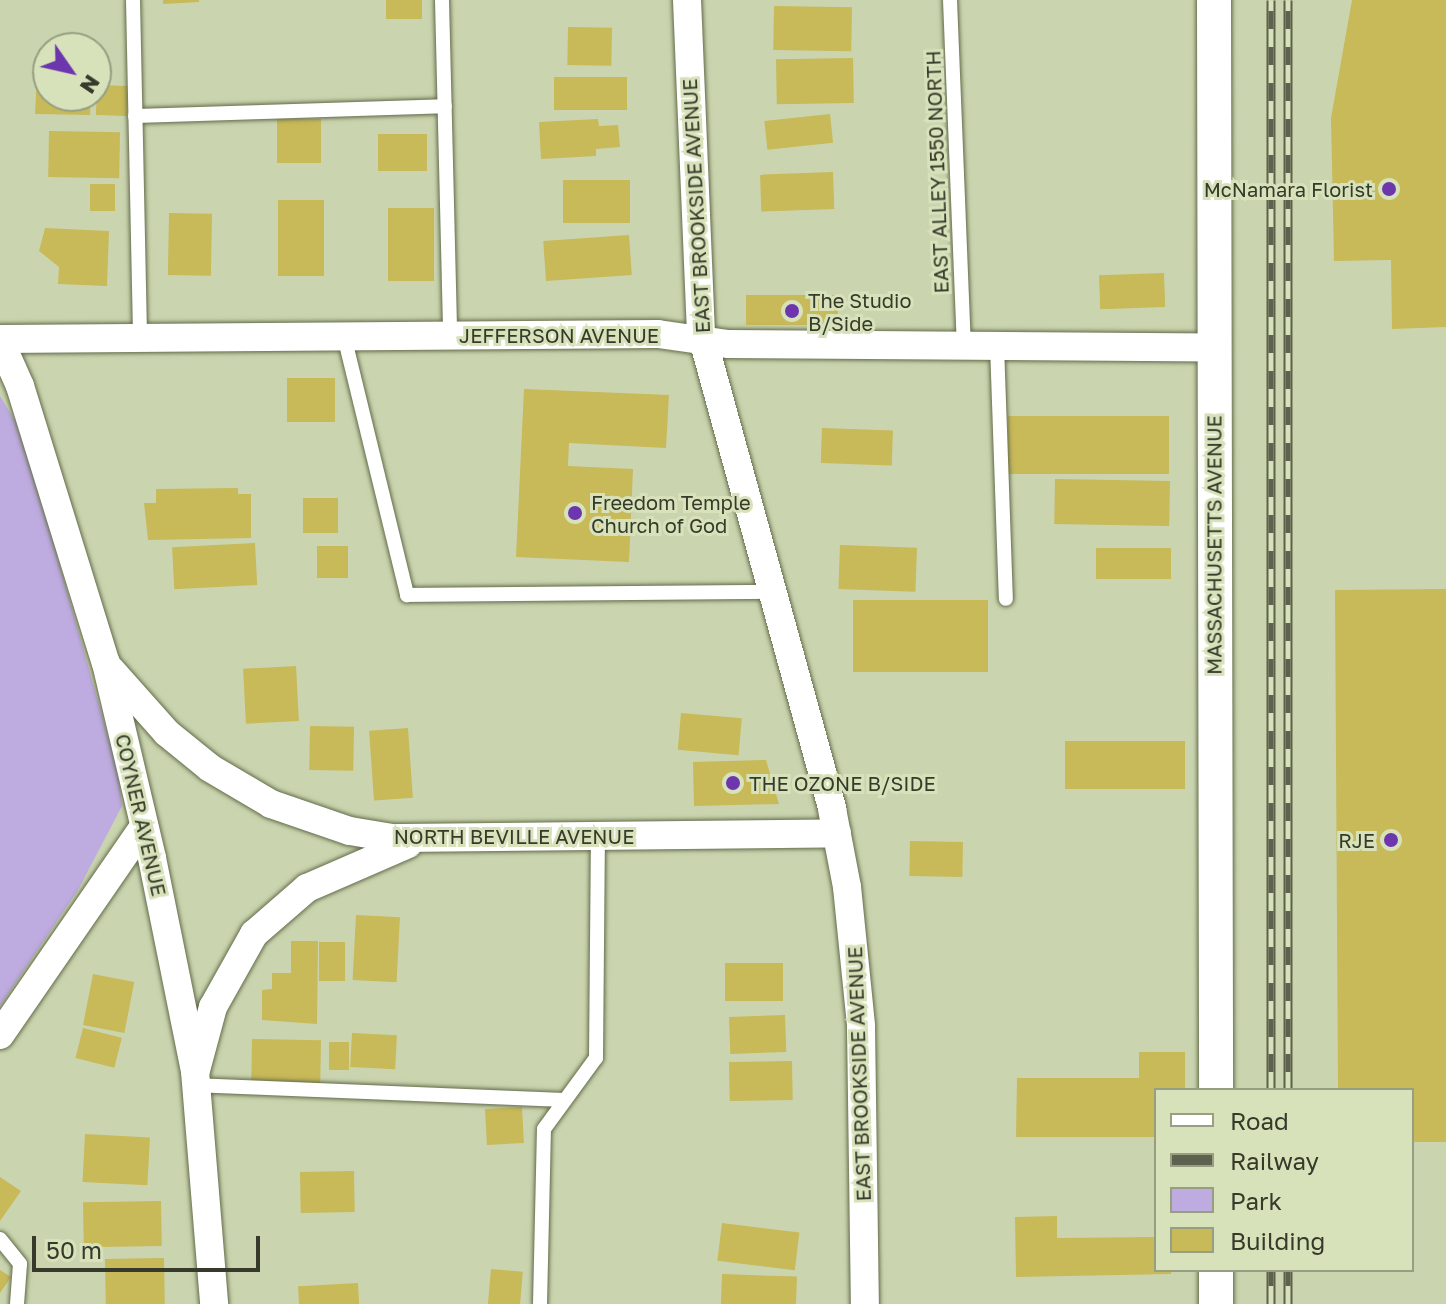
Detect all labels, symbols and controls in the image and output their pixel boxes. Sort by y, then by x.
north arrow [32,32,112,112]
street label: EAST ALLEY 1550 NORTH [921,50,953,294]
text: N [75,70,107,99]
street label: EAST BROOKSIDE AVENUE [677,78,715,334]
place label: McNamara Florist [1204,177,1373,201]
marker: McNamara Florist [1380,180,1398,198]
place label: The Studio B/Side [808,288,911,335]
marker: The Studio B/Side [783,302,801,320]
street label: JEFFERSON AVENUE [459,323,659,347]
street label: MASSACHUSETTS AVENUE [1202,415,1226,675]
place label: Freedom Temple Church of God [591,490,751,537]
marker: Freedom Temple Church of God [566,504,584,522]
street label: COYNER AVENUE [111,732,171,898]
place label: THE OZONE B/SIDE [749,771,936,795]
marker: THE OZONE B/SIDE [724,774,742,792]
street label: NORTH BEVILLE AVENUE [394,824,634,848]
place label: RJE [1338,828,1375,852]
marker: RJE [1382,831,1400,849]
street label: EAST BROOKSIDE AVENUE [843,946,875,1202]
legend [1154,1088,1414,1272]
text: Road [1230,1106,1289,1135]
text: Railway [1230,1146,1319,1175]
text: Park [1230,1186,1282,1215]
scale bar [36,1220,264,1270]
text: Building [1230,1226,1325,1255]
text: 50 m [46,1235,102,1264]

